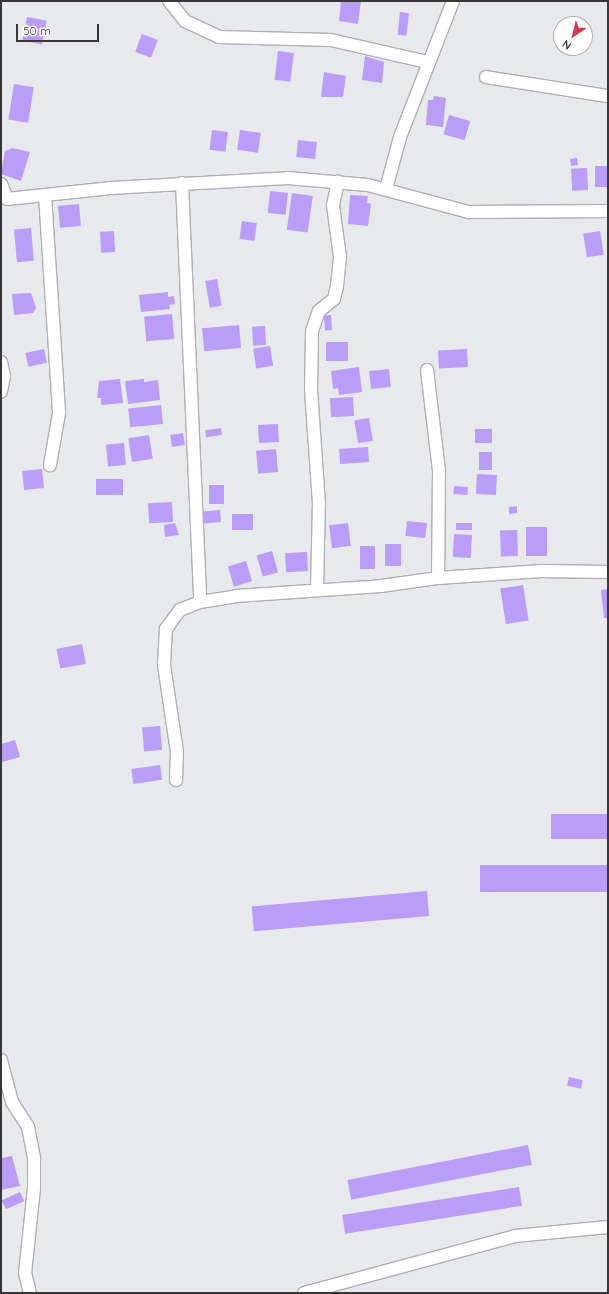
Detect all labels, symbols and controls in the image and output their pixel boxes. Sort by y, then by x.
scale bar [18,16,101,42]
north arrow [553,16,593,56]
text: 50 m [23,23,51,38]
text: N [559,37,574,53]

